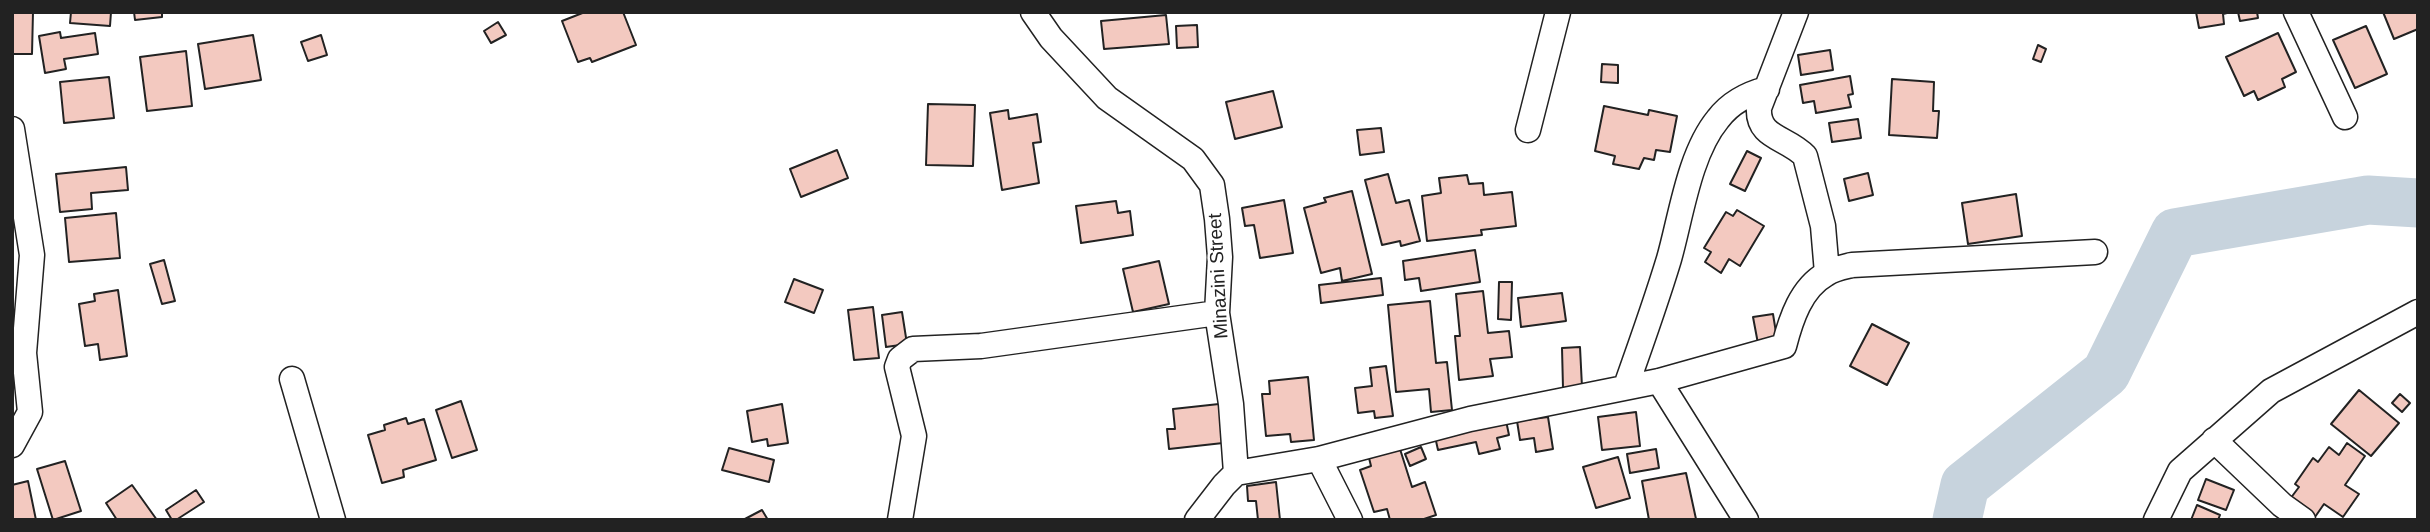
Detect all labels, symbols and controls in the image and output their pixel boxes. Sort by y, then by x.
street label: Minazini Street [1204,213,1234,339]

